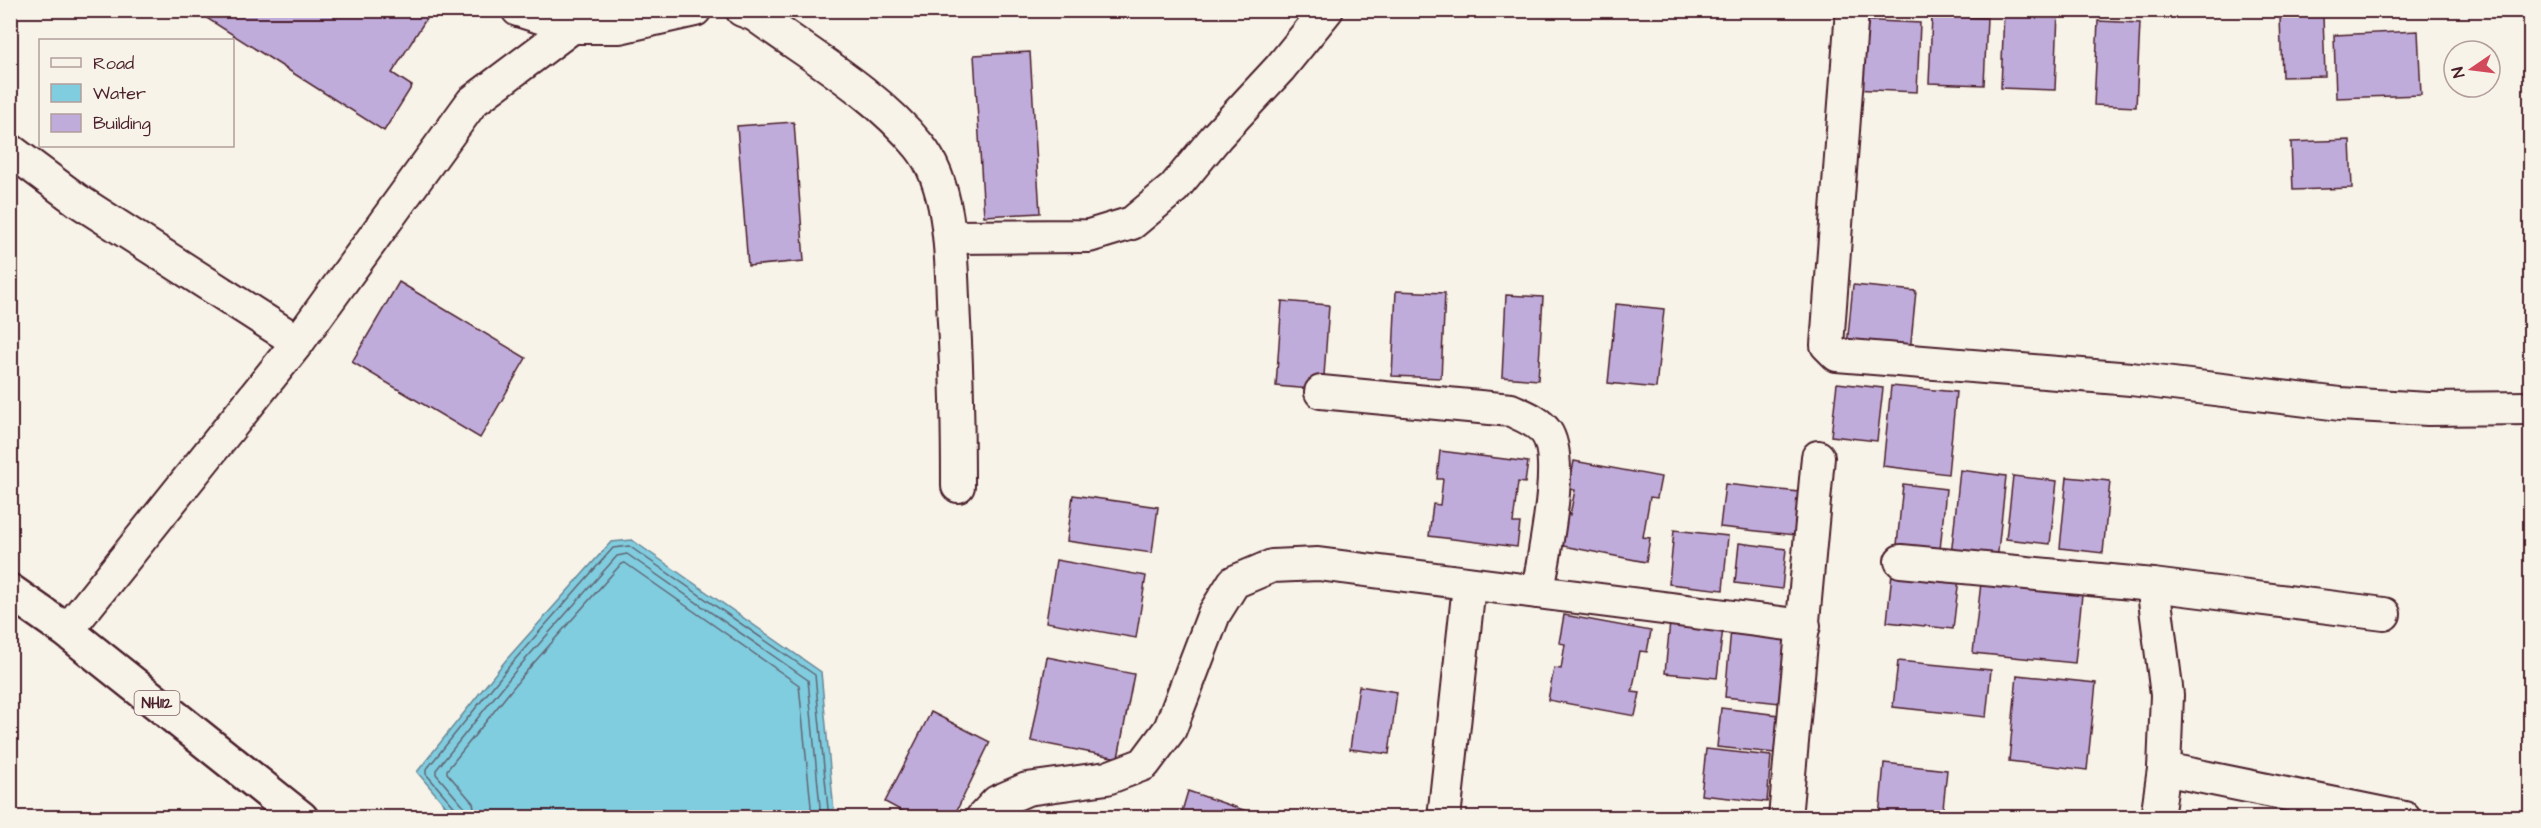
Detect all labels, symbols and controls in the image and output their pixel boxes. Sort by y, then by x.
legend [39,39,234,147]
north arrow [2442,39,2502,99]
text: Road [93,51,134,76]
text: N [2447,65,2470,80]
text: Water [93,81,146,106]
text: Building [93,111,151,137]
road number: NH112 [134,691,180,715]

